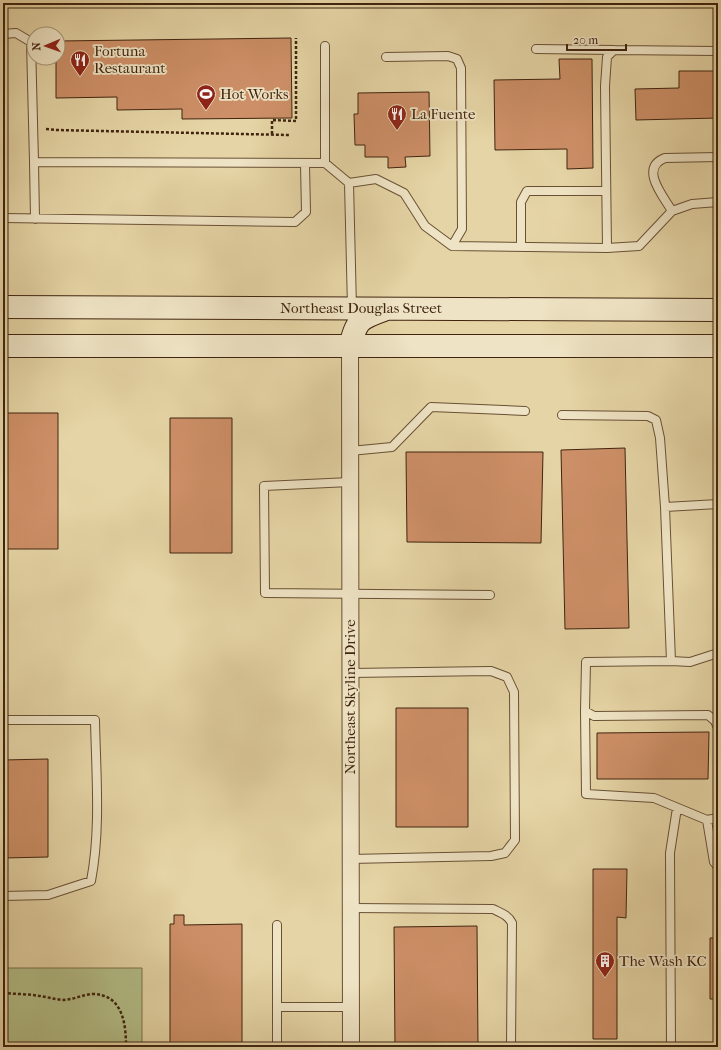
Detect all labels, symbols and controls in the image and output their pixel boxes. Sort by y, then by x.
north arrow [26,26,66,66]
scale bar [567,26,626,52]
text: 20 m [573,33,598,47]
text: N [30,41,43,51]
place label: Fortuna Restaurant [94,42,166,77]
restaurant icon: Fortuna Restaurant [69,49,91,77]
sports icon: Hot Works [195,83,217,111]
place label: Hot Works [220,85,289,103]
restaurant icon: La Fuente [386,103,408,131]
place label: La Fuente [411,105,476,123]
street label: Northeast Douglas Street [280,299,443,317]
street label: Northeast Skyline Drive [341,619,359,775]
building icon: The Wash KC [594,950,616,978]
place label: The Wash KC [619,952,707,970]

